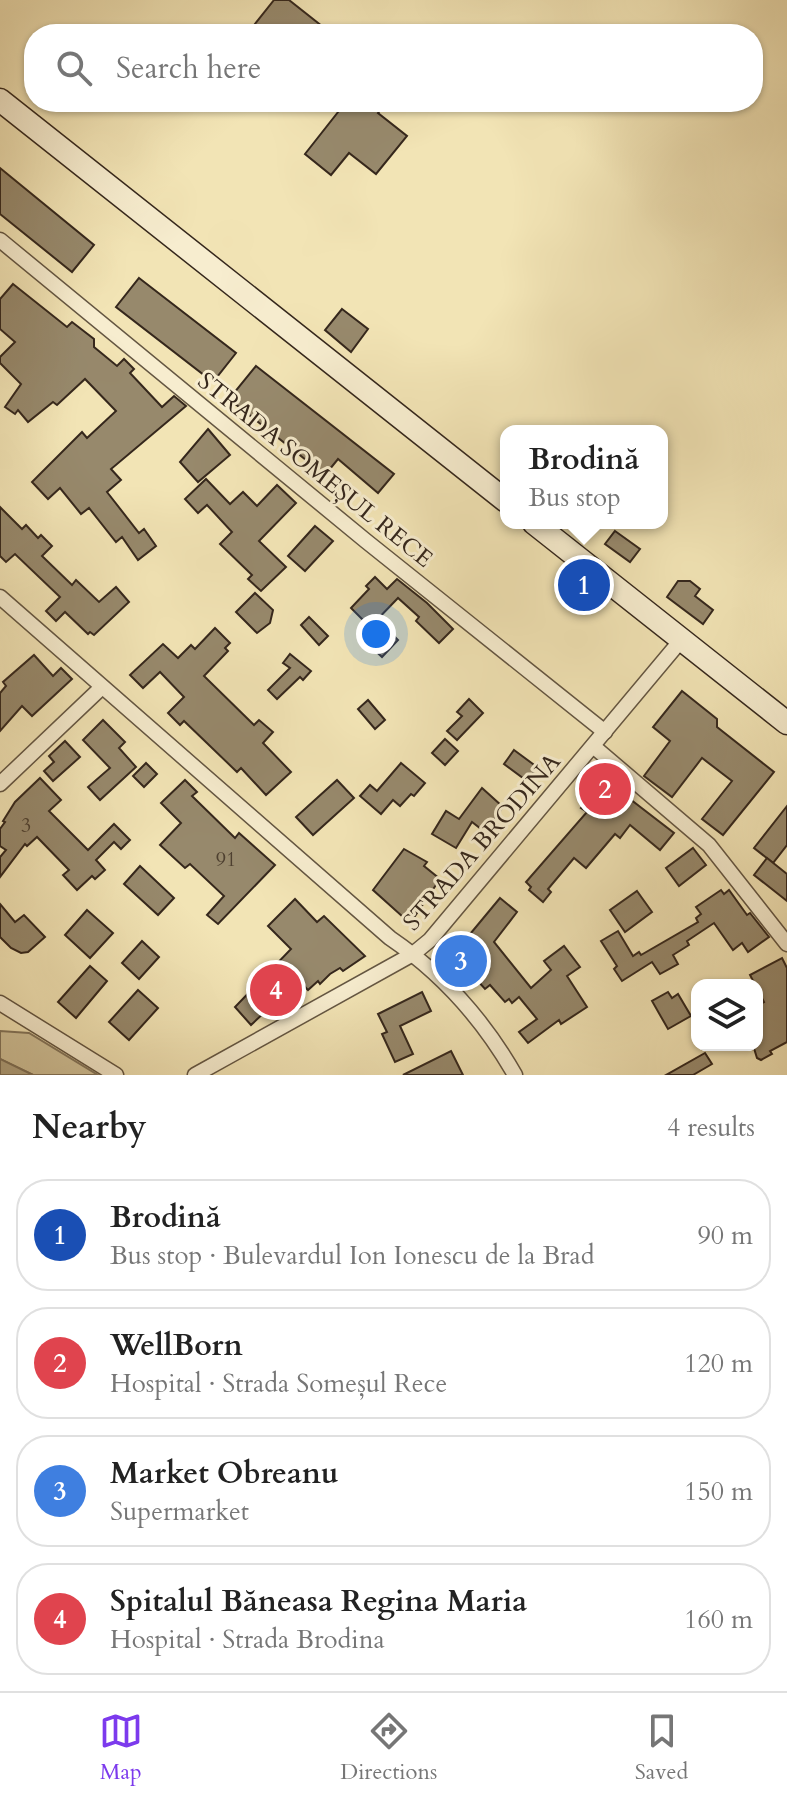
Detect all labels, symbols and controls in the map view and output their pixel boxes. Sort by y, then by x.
search box [24,24,763,112]
icon: search [52,46,96,90]
text: Search here [116,48,261,89]
street label: STRADA SOMEȘUL RECE [190,365,440,575]
popup [500,425,668,529]
text: Brodină [529,439,639,480]
text: Bus stop [529,480,621,515]
pin: 1 [558,555,610,615]
your location [356,614,396,654]
street label: STRADA BRODINA [396,745,569,938]
pin: 2 [579,759,631,819]
house number: 3 [21,812,31,839]
house number: 91 [216,846,236,873]
pin: 3 [435,931,487,991]
pin: 4 [250,960,302,1020]
map controls [691,979,763,1051]
button: layers [691,979,763,1051]
text: Nearby [32,1104,147,1150]
text: 4 results [667,1110,755,1145]
text: Brodină [110,1197,221,1238]
text: 1 [53,1218,67,1253]
text: 90 m [697,1218,753,1253]
text: Bus stop · Bulevardul Ion Ionescu de la Brad [110,1238,595,1273]
text: WellBorn [110,1325,243,1366]
text: 2 [53,1346,67,1381]
text: 120 m [684,1346,753,1381]
text: Hospital · Strada Someșul Rece [110,1366,447,1401]
text: Market Obreanu [110,1453,339,1494]
text: 3 [53,1474,67,1509]
text: 150 m [684,1474,753,1509]
text: Supermarket [110,1494,249,1529]
text: Spitalul Băneasa Regina Maria [110,1581,527,1622]
text: 4 [53,1602,67,1637]
text: 160 m [684,1602,753,1637]
text: Hospital · Strada Brodina [110,1622,385,1657]
tab: Map [99,1709,143,1787]
tab: Directions [340,1709,437,1787]
tab: Saved [635,1709,688,1787]

